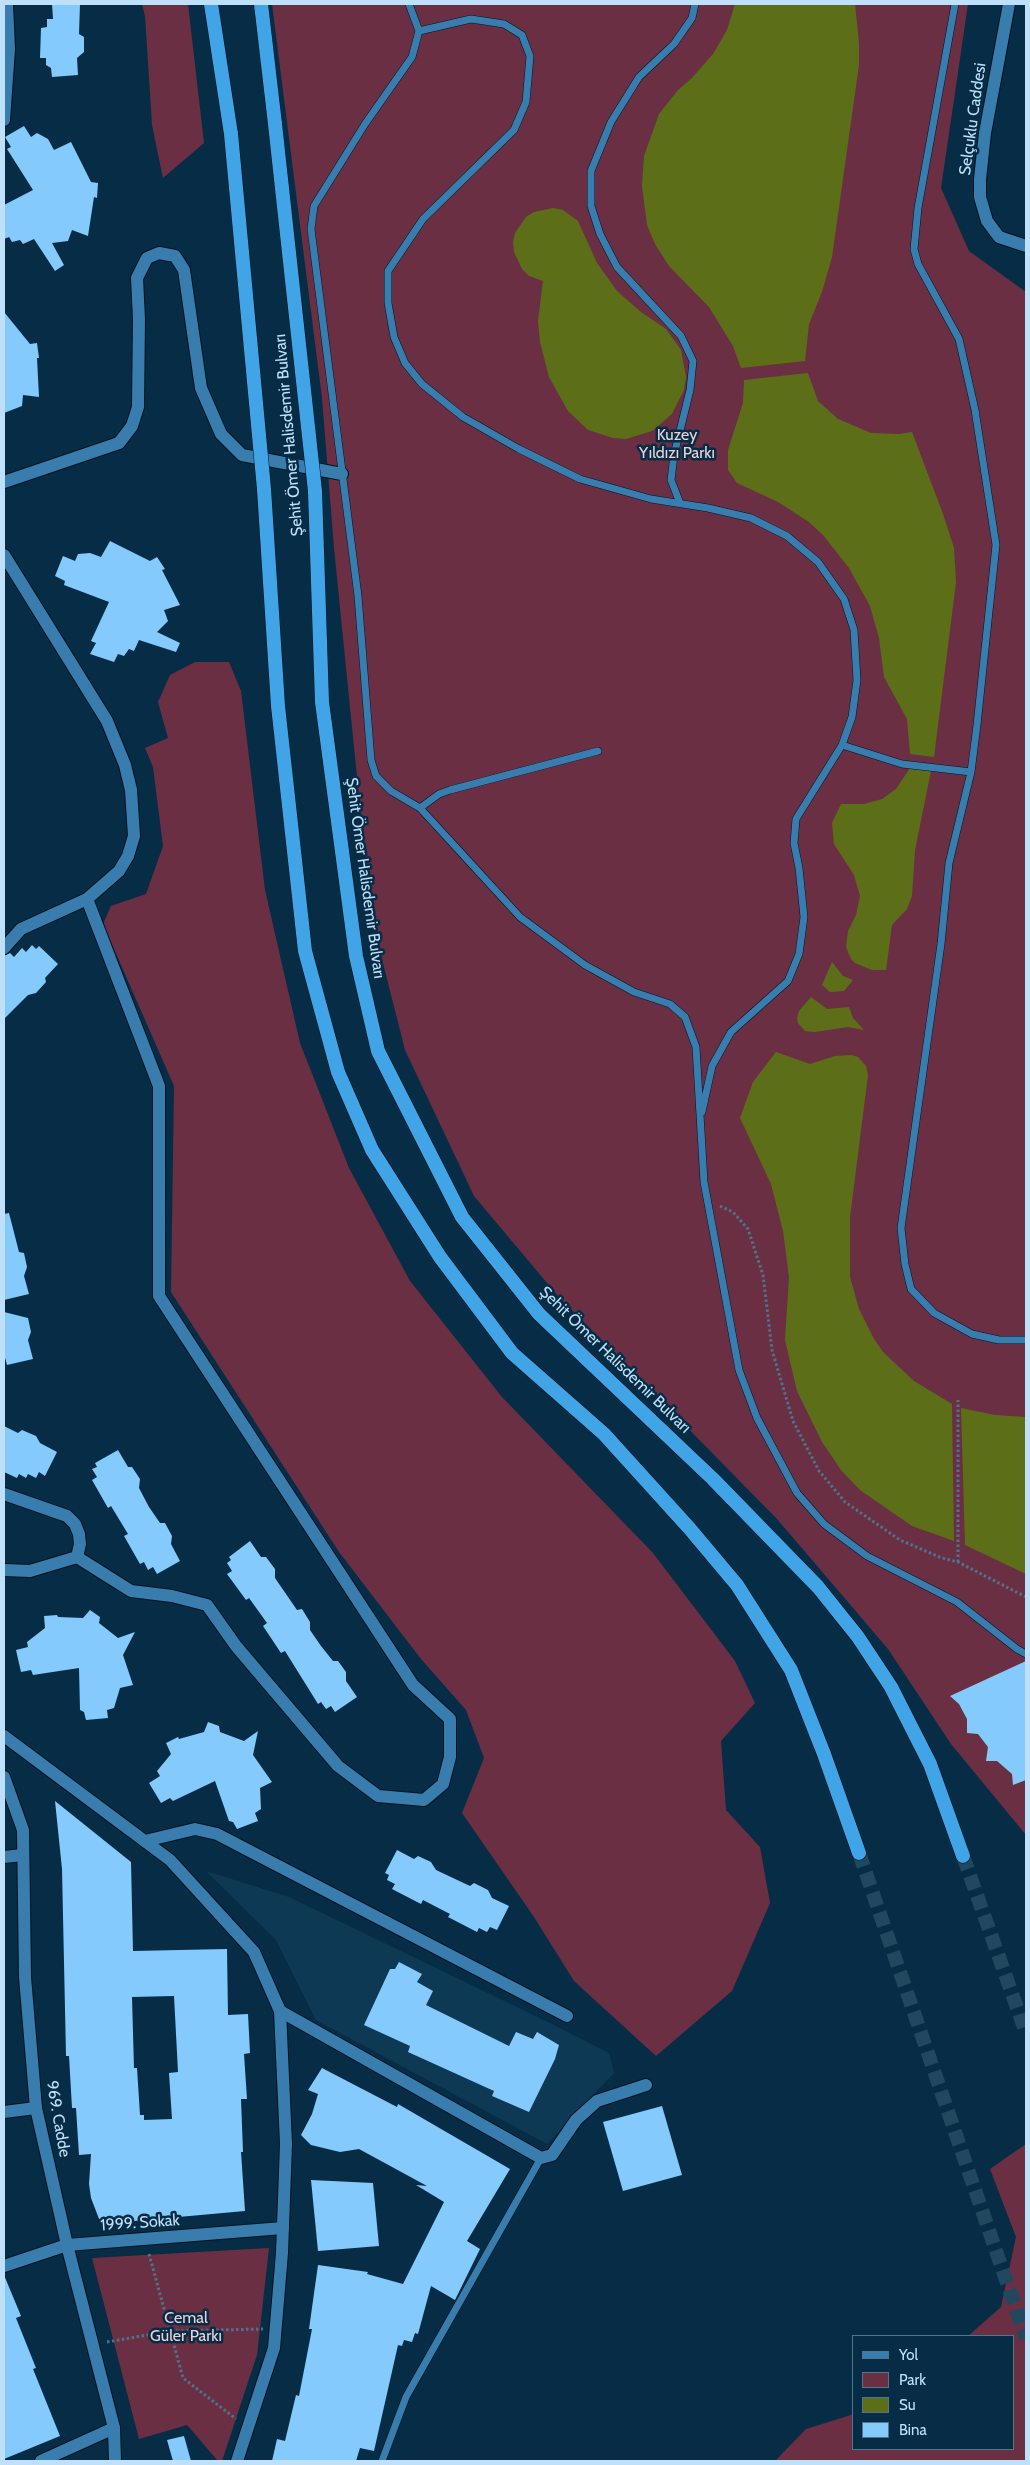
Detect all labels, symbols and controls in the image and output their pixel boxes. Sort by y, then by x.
street label: Selçuklu Caddesi [956,62,990,176]
street label: Şehit Ömer Halisdemir Bulvarı [271,333,307,537]
park label: Kuzey Yıldızı Parkı [639,425,715,463]
street label: Şehit Ömer Halisdemir Bulvarı [341,776,389,980]
street label: Şehit Ömer Halisdemir Bulvarı [535,1283,695,1437]
street label: 969. Cadde [42,2079,74,2159]
street label: 1999. Sokak [100,2211,180,2235]
park label: Cemal Güler Parkı [150,2308,222,2346]
legend [852,2335,1015,2450]
text: Yol [899,2346,918,2364]
text: Park [899,2371,926,2389]
text: Su [899,2396,916,2414]
text: Bina [899,2421,927,2439]

